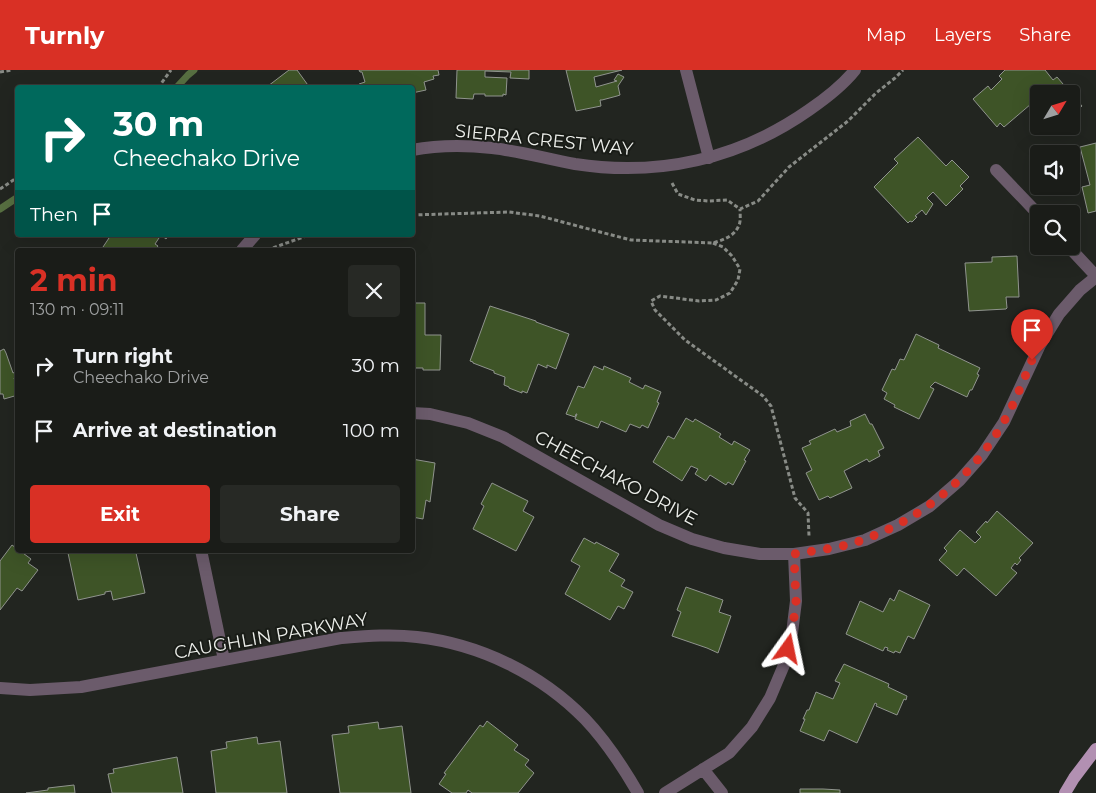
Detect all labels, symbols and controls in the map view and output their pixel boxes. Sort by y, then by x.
text: Turnly [25,21,104,50]
text: Map [866,24,906,46]
text: Layers [934,24,991,46]
text: Share [1019,24,1071,46]
north arrow [1030,85,1080,135]
map controls [1030,85,1080,255]
text: 30 m [113,102,204,145]
icon: right [30,105,95,170]
street label: SIERRA CREST WAY [454,120,635,160]
text: Cheechako Drive [113,145,300,172]
button: sound [1030,145,1080,195]
icon: arrive [88,200,116,228]
text: Then [30,203,78,226]
button: search [1030,205,1080,255]
text: 2 min [30,262,117,299]
button: close [348,265,400,317]
text: 130 m · 09:11 [30,300,124,319]
pin [1011,309,1053,360]
icon: arrive [1018,316,1046,344]
text: Turn right [73,345,173,368]
icon: right [30,352,58,380]
text: 30 m [352,354,400,377]
text: Cheechako Drive [73,368,209,387]
icon: arrive [30,417,58,445]
text: Arrive at destination [73,419,277,442]
text: 100 m [343,419,400,442]
street label: CHEECHAKO DRIVE [531,426,701,530]
button: Exit [30,485,210,543]
button: Share [220,485,400,543]
street label: CAUGHLIN PARKWAY [172,608,370,664]
position arrow [761,622,813,674]

